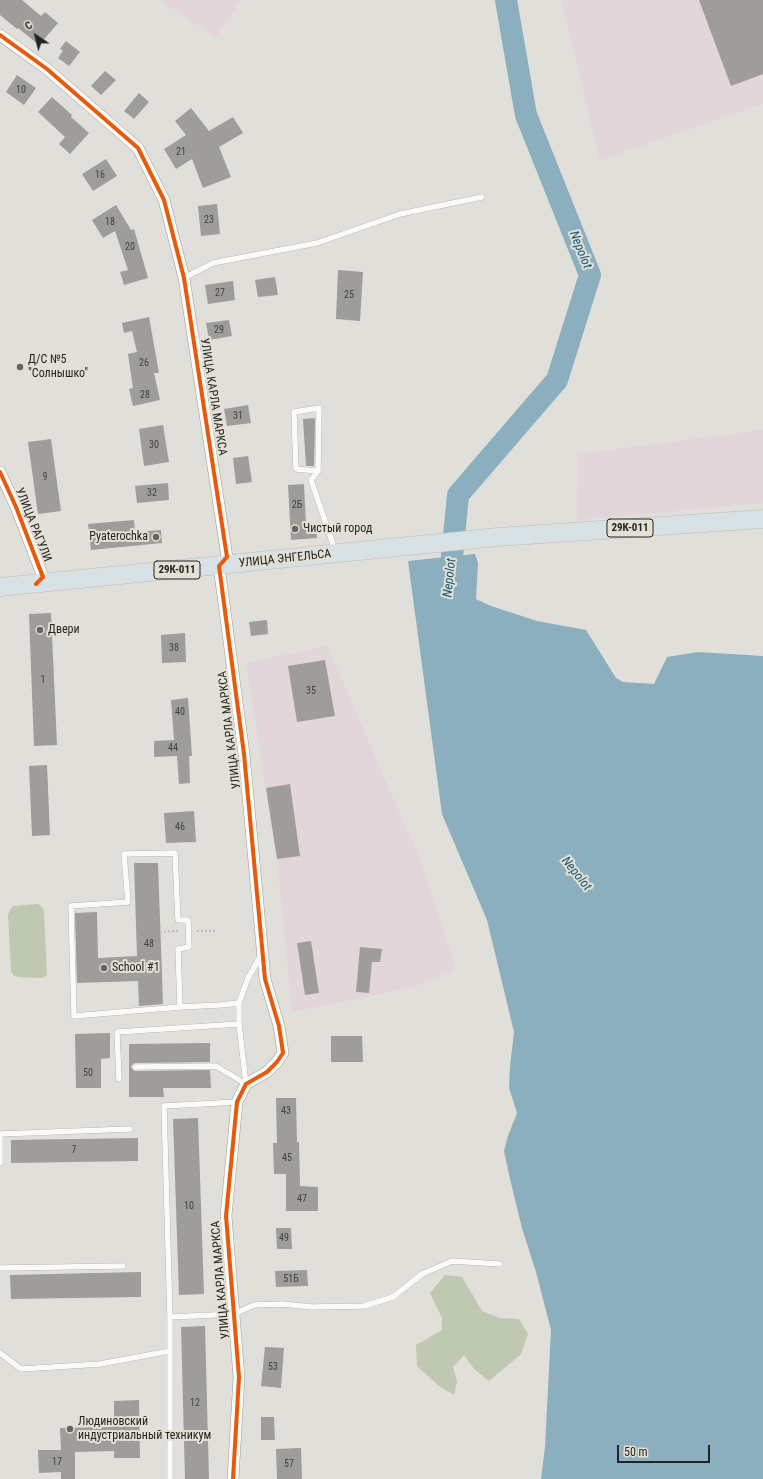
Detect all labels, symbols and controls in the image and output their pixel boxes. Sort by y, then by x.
north arrow [16,16,56,56]
text: С [23,19,35,33]
house number: 10 [16,84,26,96]
house number: 21 [176,146,186,158]
house number: 16 [95,169,105,181]
house number: 23 [204,214,214,226]
house number: 18 [105,216,115,228]
water label: Nepolot [565,229,595,271]
house number: 20 [125,241,135,253]
house number: 27 [215,287,225,299]
house number: 25 [344,289,354,301]
house number: 29 [214,324,224,336]
street label: УЛИЦА КАРЛА МАРКСА [197,337,229,457]
place label: Д/С №5 "Солнышко" [28,353,88,381]
house number: 26 [139,357,149,369]
marker: Д/С №5 "Солнышко" [15,362,25,372]
house number: 28 [140,389,150,401]
house number: 31 [233,410,243,422]
house number: 30 [149,439,159,451]
house number: 9 [43,471,47,483]
street label: УЛИЦА РАГУЛИ [12,486,54,564]
house number: 32 [147,487,157,499]
house number: 2Б [292,499,302,511]
road number: 29К-011 [607,519,653,537]
place label: Чистый город [303,522,372,536]
marker: Чистый город [290,524,300,534]
place label: Pyaterochka [89,530,148,544]
marker: Pyaterochka [151,532,161,542]
street label: УЛИЦА ЭНГЕЛЬСА [238,547,332,571]
water label: Nepolot [440,558,460,598]
road number: 29К-011 [154,561,200,579]
place label: Двери [48,623,80,637]
marker: Двери [35,625,45,635]
house number: 38 [169,642,179,654]
street label: УЛИЦА КАРЛА МАРКСА [216,670,244,790]
house number: 1 [41,674,45,686]
house number: 35 [306,685,316,697]
house number: 40 [175,706,185,718]
house number: 44 [168,742,178,754]
house number: 46 [175,821,185,833]
water label: Nepolot [558,854,594,894]
house number: 48 [144,938,154,950]
place label: School #1 [112,961,160,975]
marker: School #1 [99,963,109,973]
house number: 50 [83,1067,93,1079]
house number: 43 [281,1105,291,1117]
house number: 7 [72,1144,76,1156]
house number: 45 [282,1152,292,1164]
house number: 47 [297,1193,307,1205]
house number: 10 [184,1200,194,1212]
street label: УЛИЦА КАРЛА МАРКСА [209,1220,233,1340]
house number: 49 [279,1232,289,1244]
house number: 51Б [283,1273,299,1285]
house number: 53 [268,1361,278,1373]
house number: 12 [190,1397,200,1409]
place label: Людиновский индустриальный техникум [78,1415,211,1443]
marker: Людиновский индустриальный техникум [65,1424,75,1434]
scale bar [619,1437,712,1463]
text: 50 m [624,1445,648,1459]
house number: 17 [52,1456,62,1468]
house number: 57 [284,1458,294,1470]

